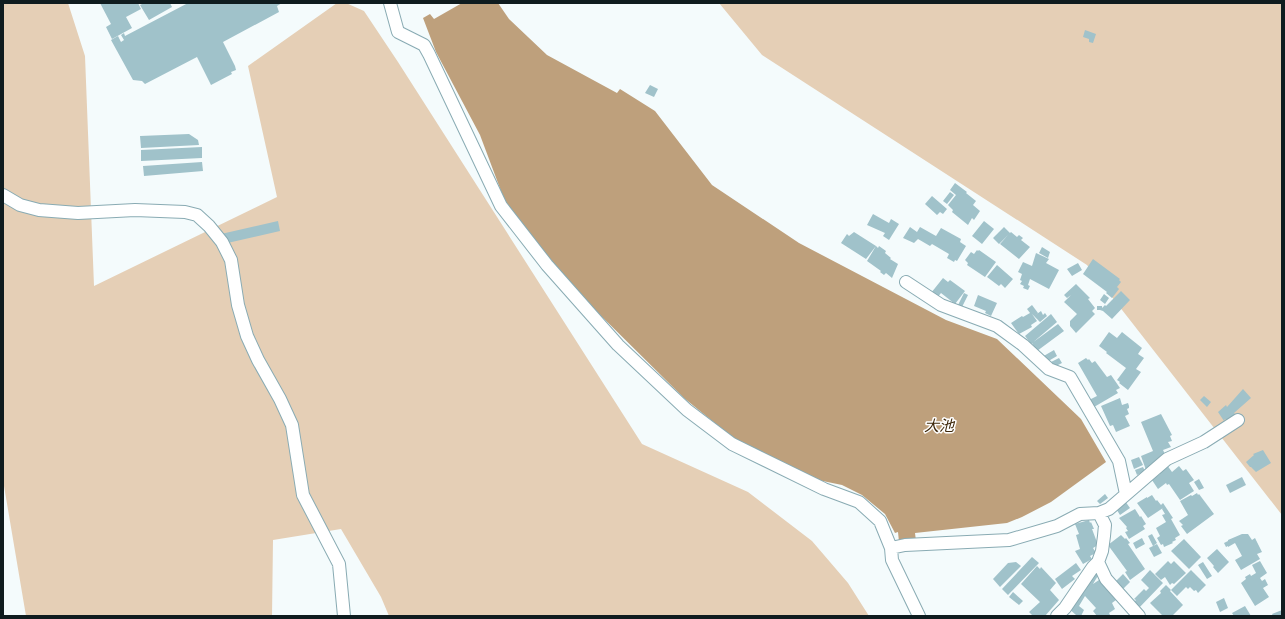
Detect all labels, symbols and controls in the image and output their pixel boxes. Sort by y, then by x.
water label: 大池 [924,415,956,438]

